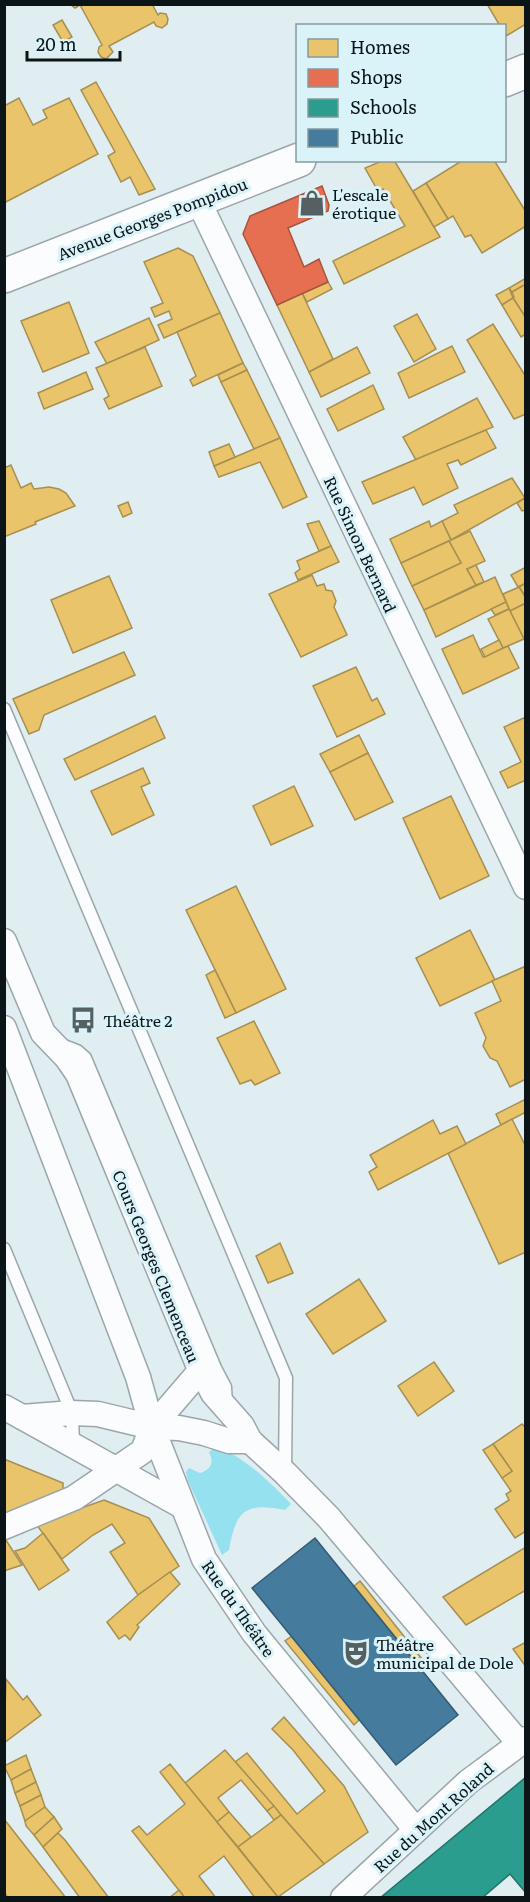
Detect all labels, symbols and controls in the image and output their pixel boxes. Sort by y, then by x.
scale bar [27,24,120,62]
legend [296,24,506,162]
text: 20 m [36,30,77,57]
text: Homes [350,33,410,60]
text: Shops [350,63,402,90]
text: Schools [350,93,416,120]
text: Public [350,123,404,150]
street label: Avenue Georges Pompidou [53,171,251,265]
place label: L'escale érotique [332,182,396,224]
shop icon: L'escale érotique [297,188,327,218]
street label: Rue Simon Bernard [319,472,403,616]
bus stop icon: Théâtre 2 [68,1005,98,1035]
place label: Théâtre 2 [103,1008,172,1032]
street label: Cours Georges Clemenceau [107,1166,207,1366]
street label: Rue du Théâtre [197,1555,281,1661]
place label: Théâtre municipal de Dole [376,1632,514,1674]
theatre icon: Théâtre municipal de Dole [341,1638,371,1668]
street label: Rue du Mont Roland [368,1756,499,1878]

